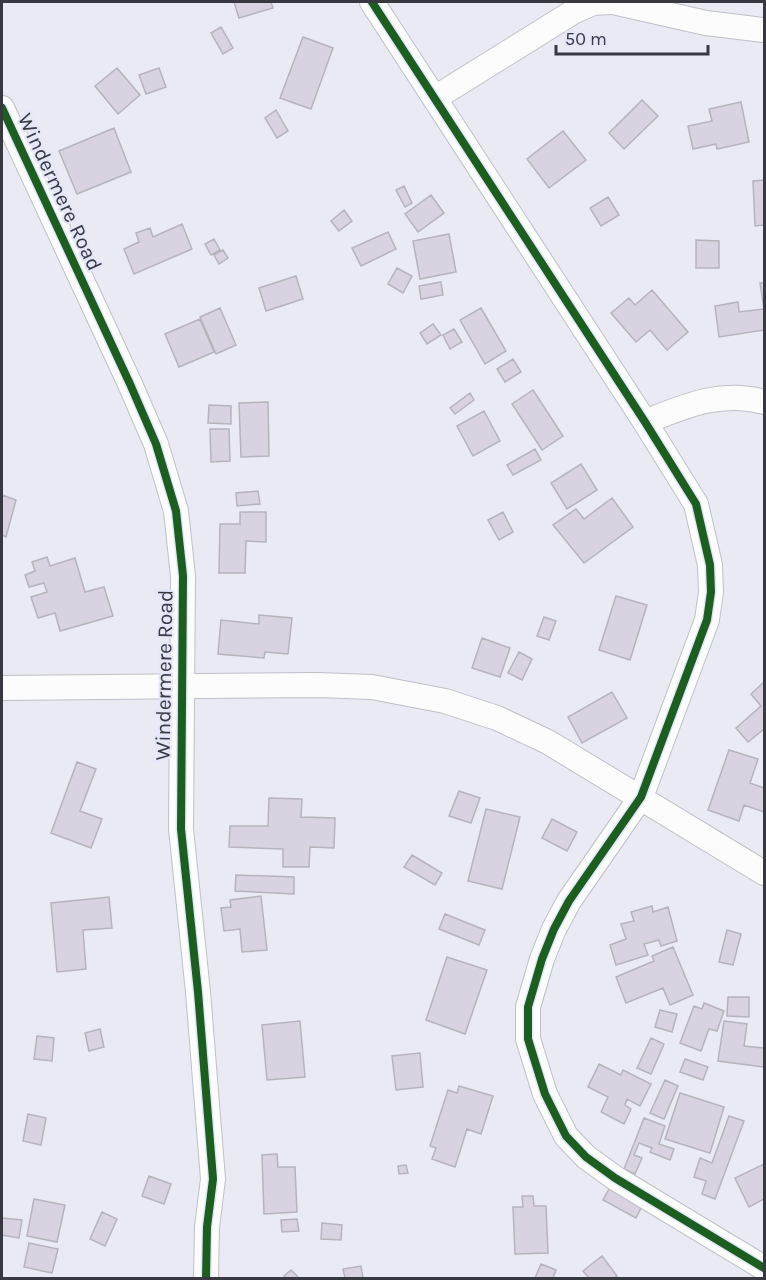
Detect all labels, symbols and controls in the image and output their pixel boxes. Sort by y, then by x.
scale bar [556,18,708,56]
text: 50 m [565,28,607,50]
street label: Windermere Road [13,110,107,274]
street label: Windermere Road [151,589,177,761]

